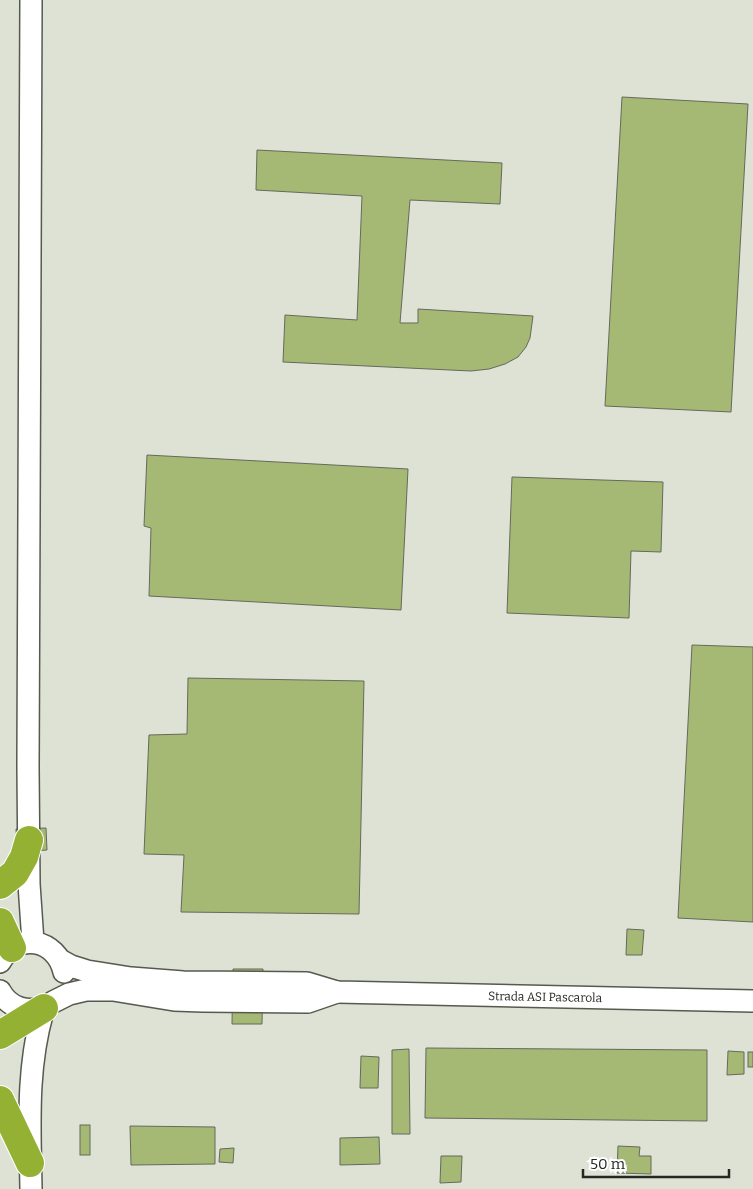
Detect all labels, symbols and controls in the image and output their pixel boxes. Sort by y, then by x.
street label: Strada ASI Pascarola [488,989,603,1005]
scale bar [583,1146,729,1178]
text: 50 m [590,1155,626,1173]

